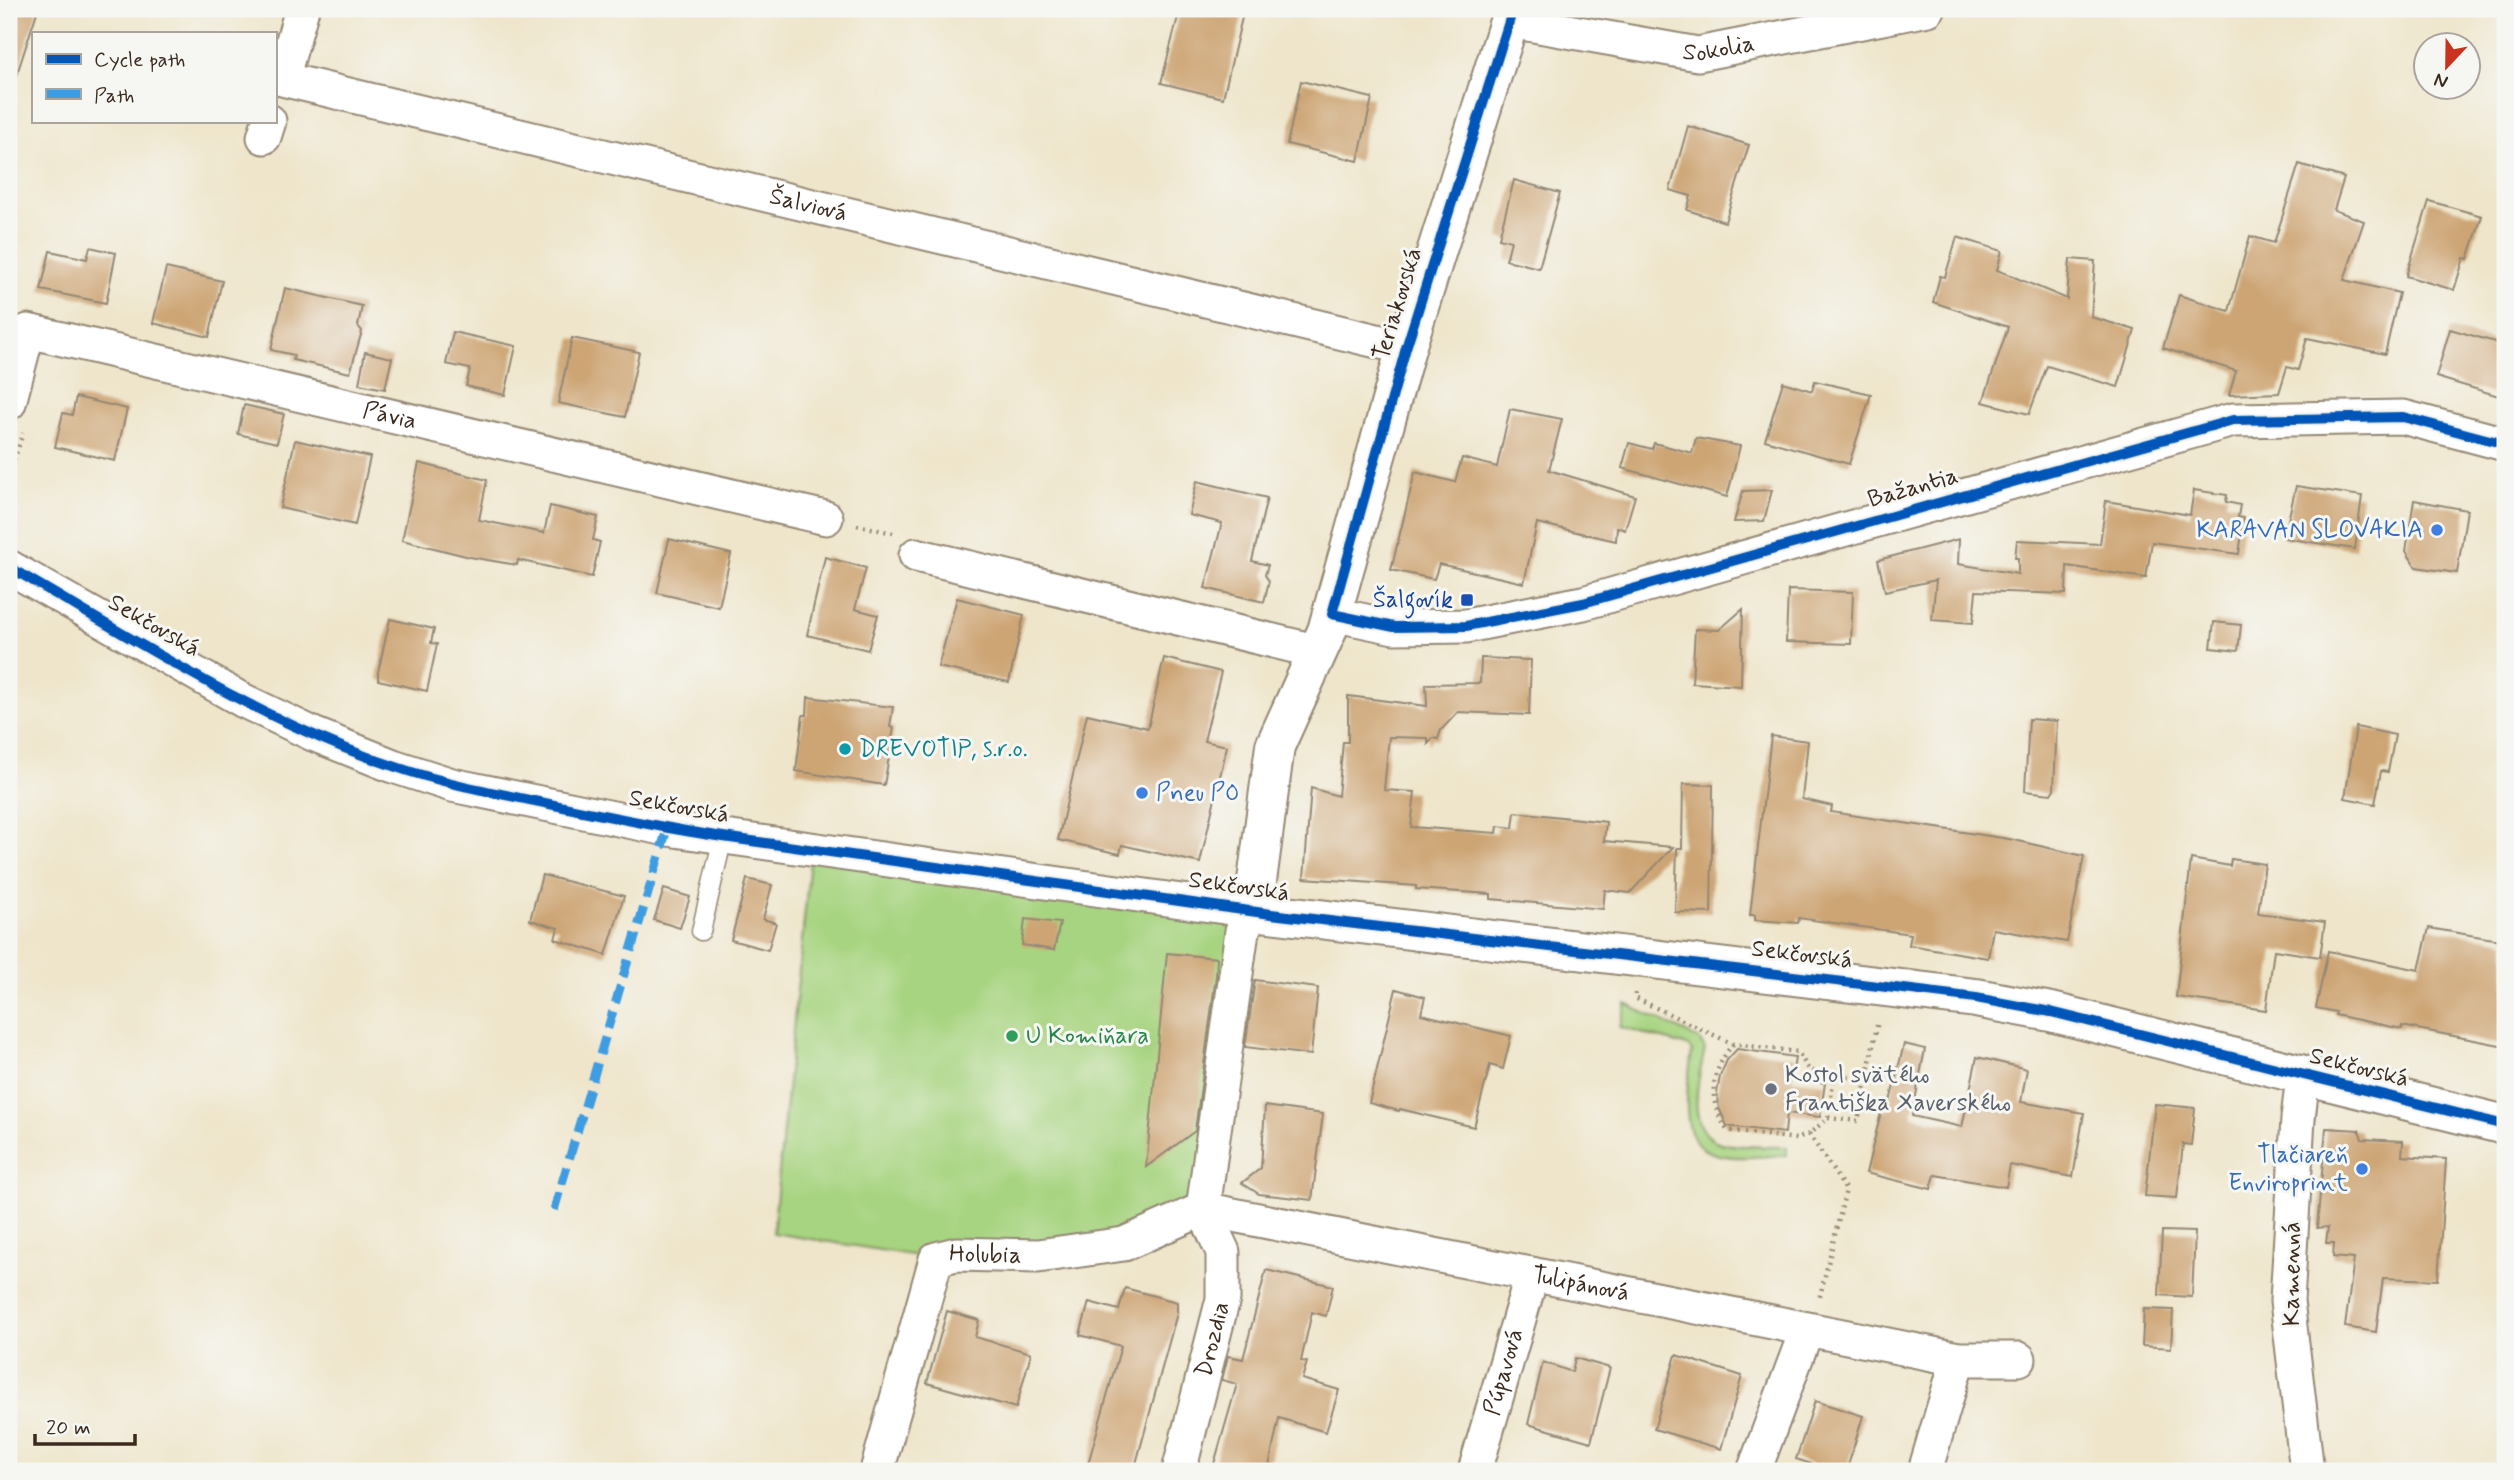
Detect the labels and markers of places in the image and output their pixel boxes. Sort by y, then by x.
place label: KARAVAN SLOVAKIA [2196,515,2423,546]
marker: KARAVAN SLOVAKIA [2429,522,2445,538]
place label: Šalgovík [1373,585,1453,619]
marker: Šalgovík [1459,592,1475,608]
place label: DREVOTIP, s.r.o. [859,734,1028,765]
marker: DREVOTIP, s.r.o. [837,741,853,757]
place label: Pneu PO [1156,778,1240,809]
marker: Pneu PO [1134,785,1150,801]
place label: U Komiňara [1026,1021,1149,1052]
marker: U Komiňara [1004,1028,1020,1044]
place label: Kostol svätého Františka Xaverského [1785,1060,2011,1119]
marker: Kostol svätého Františka Xaverského [1763,1081,1779,1097]
place label: Tlačiareň Enviroprint [2228,1140,2348,1199]
marker: Tlačiareň Enviroprint [2354,1161,2370,1177]

